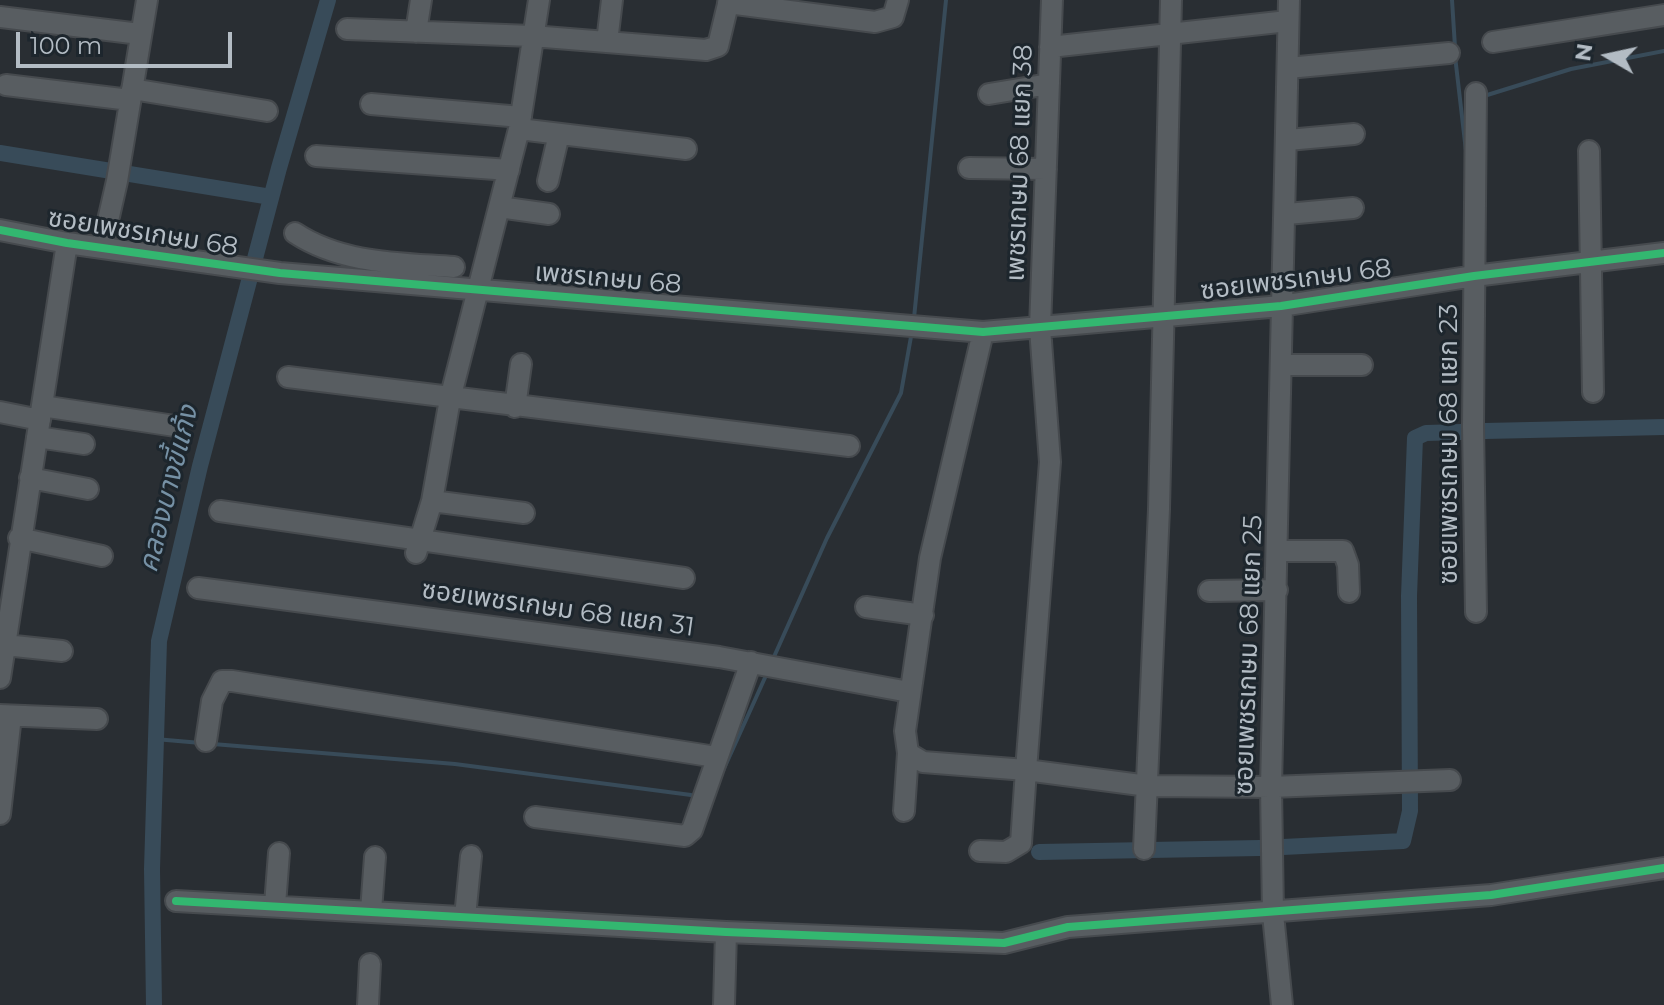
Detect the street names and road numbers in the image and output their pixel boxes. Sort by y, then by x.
street label: เพชรเกษม 68 แยก 38 [1000,44,1040,282]
street label: ซอยเพชรเกษม 68 [46,203,240,263]
street label: ซอยเพชรเกษม 68 [1199,253,1393,307]
street label: เพชรเกษม 68 [533,257,683,301]
street label: ซอยเพชรเกษม 68 แยก 23 [1433,304,1465,584]
street label: ซอยเพชรเกษม 68 แยก 25 [1229,514,1269,796]
street label: ซอยเพชรเกษม 68 แยก 31 [420,574,696,644]

